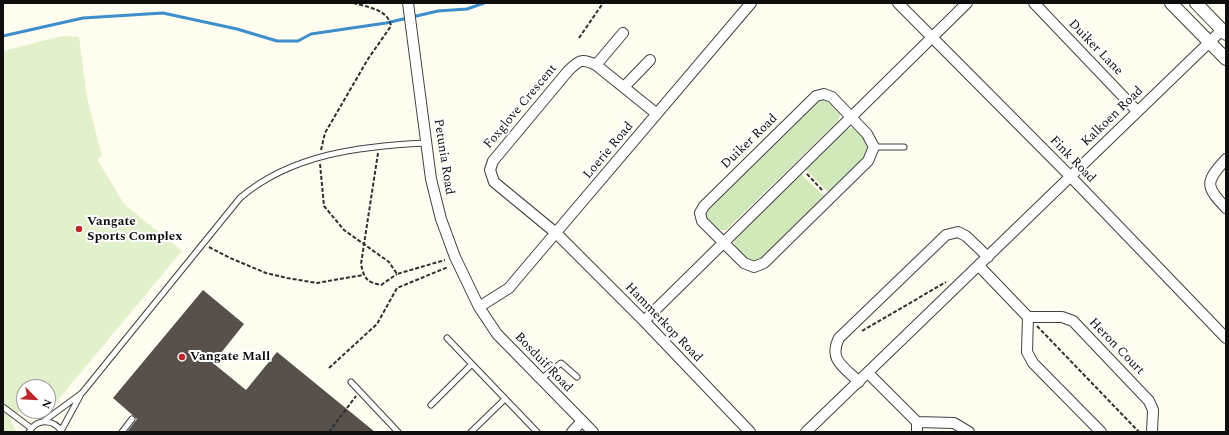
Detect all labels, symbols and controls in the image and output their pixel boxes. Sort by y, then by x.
street label: Duiker Lane [1065,17,1125,79]
street label: Foxglove Crescent [481,62,561,152]
street label: Kalkoen Road [1079,84,1147,150]
street label: Duiker Road [719,111,781,173]
street label: Petunia Road [429,118,457,196]
street label: Loerie Road [581,119,637,183]
street label: Fink Road [1046,133,1098,187]
place label: Vangate Sports Complex [87,214,182,245]
marker: Vangate Sports Complex [74,224,84,234]
street label: Hammerkop Road [621,280,705,366]
street label: Heron Court [1085,315,1147,379]
street label: Bosduif Road [511,330,575,396]
place label: Vangate Mall [190,349,270,365]
marker: Vangate Mall [177,352,187,362]
north arrow [16,379,56,419]
text: N [37,396,56,411]

